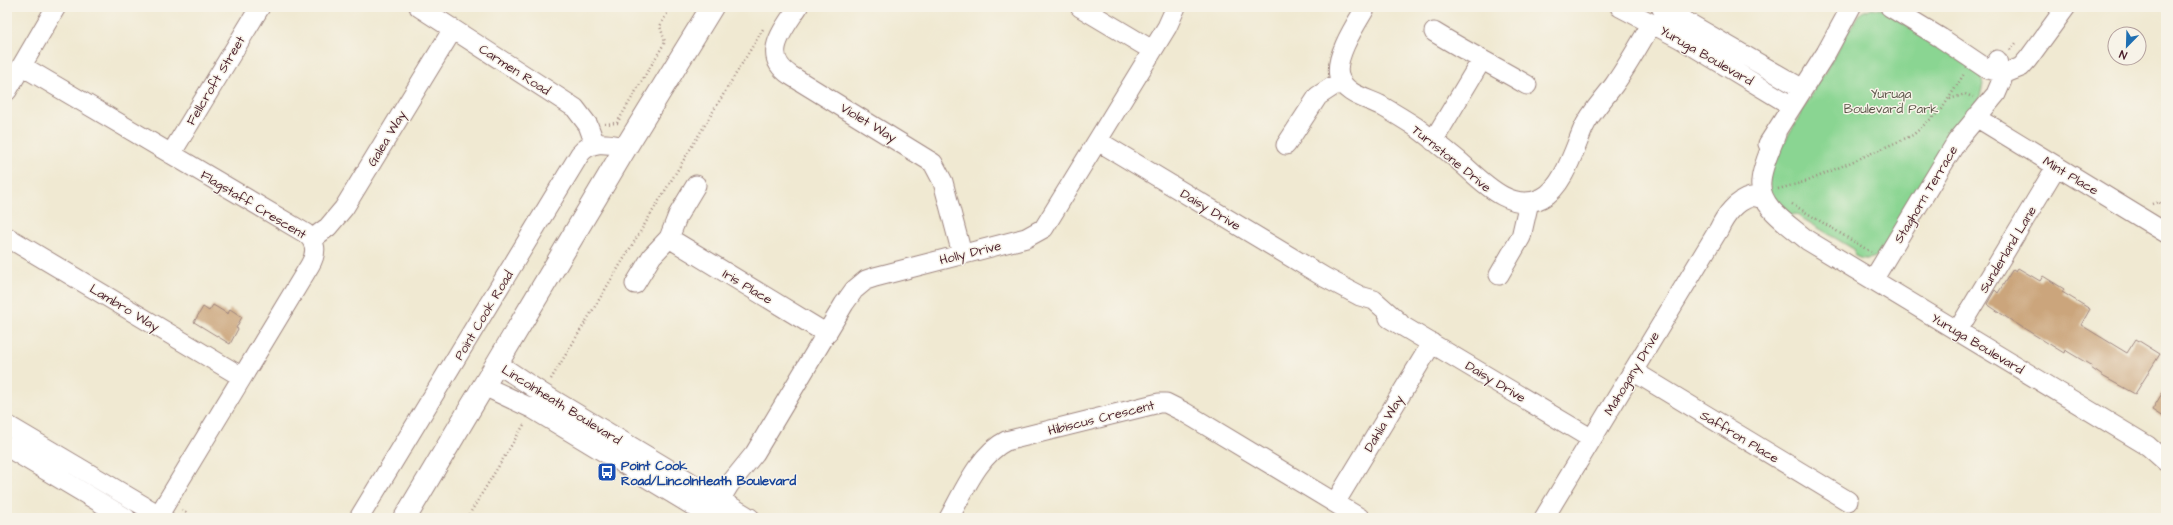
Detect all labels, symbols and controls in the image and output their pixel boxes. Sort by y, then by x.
street label: Yuruga Boulevard [1656,22,1757,91]
north arrow [2107,26,2147,66]
street label: Fellcroft Street [182,32,250,128]
street label: Carmen Road [475,40,554,100]
text: N [2117,46,2129,63]
park label: Yuruga Boulevard Park [1844,85,1938,118]
street label: Violet Way [836,99,900,148]
street label: Galea Way [363,107,412,170]
street label: Turnstone Drive [1408,121,1495,196]
street label: Staghorn Terrace [1890,142,1963,247]
street label: Mint Place [2039,152,2102,200]
street label: Flagstaff Crescent [197,166,310,245]
street label: Daisy Drive [1177,185,1244,236]
street label: Sunderland Lane [1975,203,2041,296]
street label: Holly Drive [938,237,1003,270]
street label: Iris Place [719,265,776,309]
street label: Point Cook Road [450,267,518,364]
street label: Lambro Way [86,280,163,337]
street label: Yuruga Boulevard [1927,309,2028,380]
street label: Mahogany Drive [1600,328,1665,419]
street label: Daisy Drive [1462,357,1529,408]
street label: Lincolnheath Boulevard [498,361,625,449]
street label: Dahlia Way [1360,392,1409,456]
street label: Hibiscus Crescent [1046,396,1157,440]
street label: Saffron Place [1697,406,1782,467]
place label: Point Cook Road/LincolnHeath Boulevard [621,457,797,490]
bus stop icon: Point Cook Road/LincolnHeath Boulevard [596,461,618,483]

